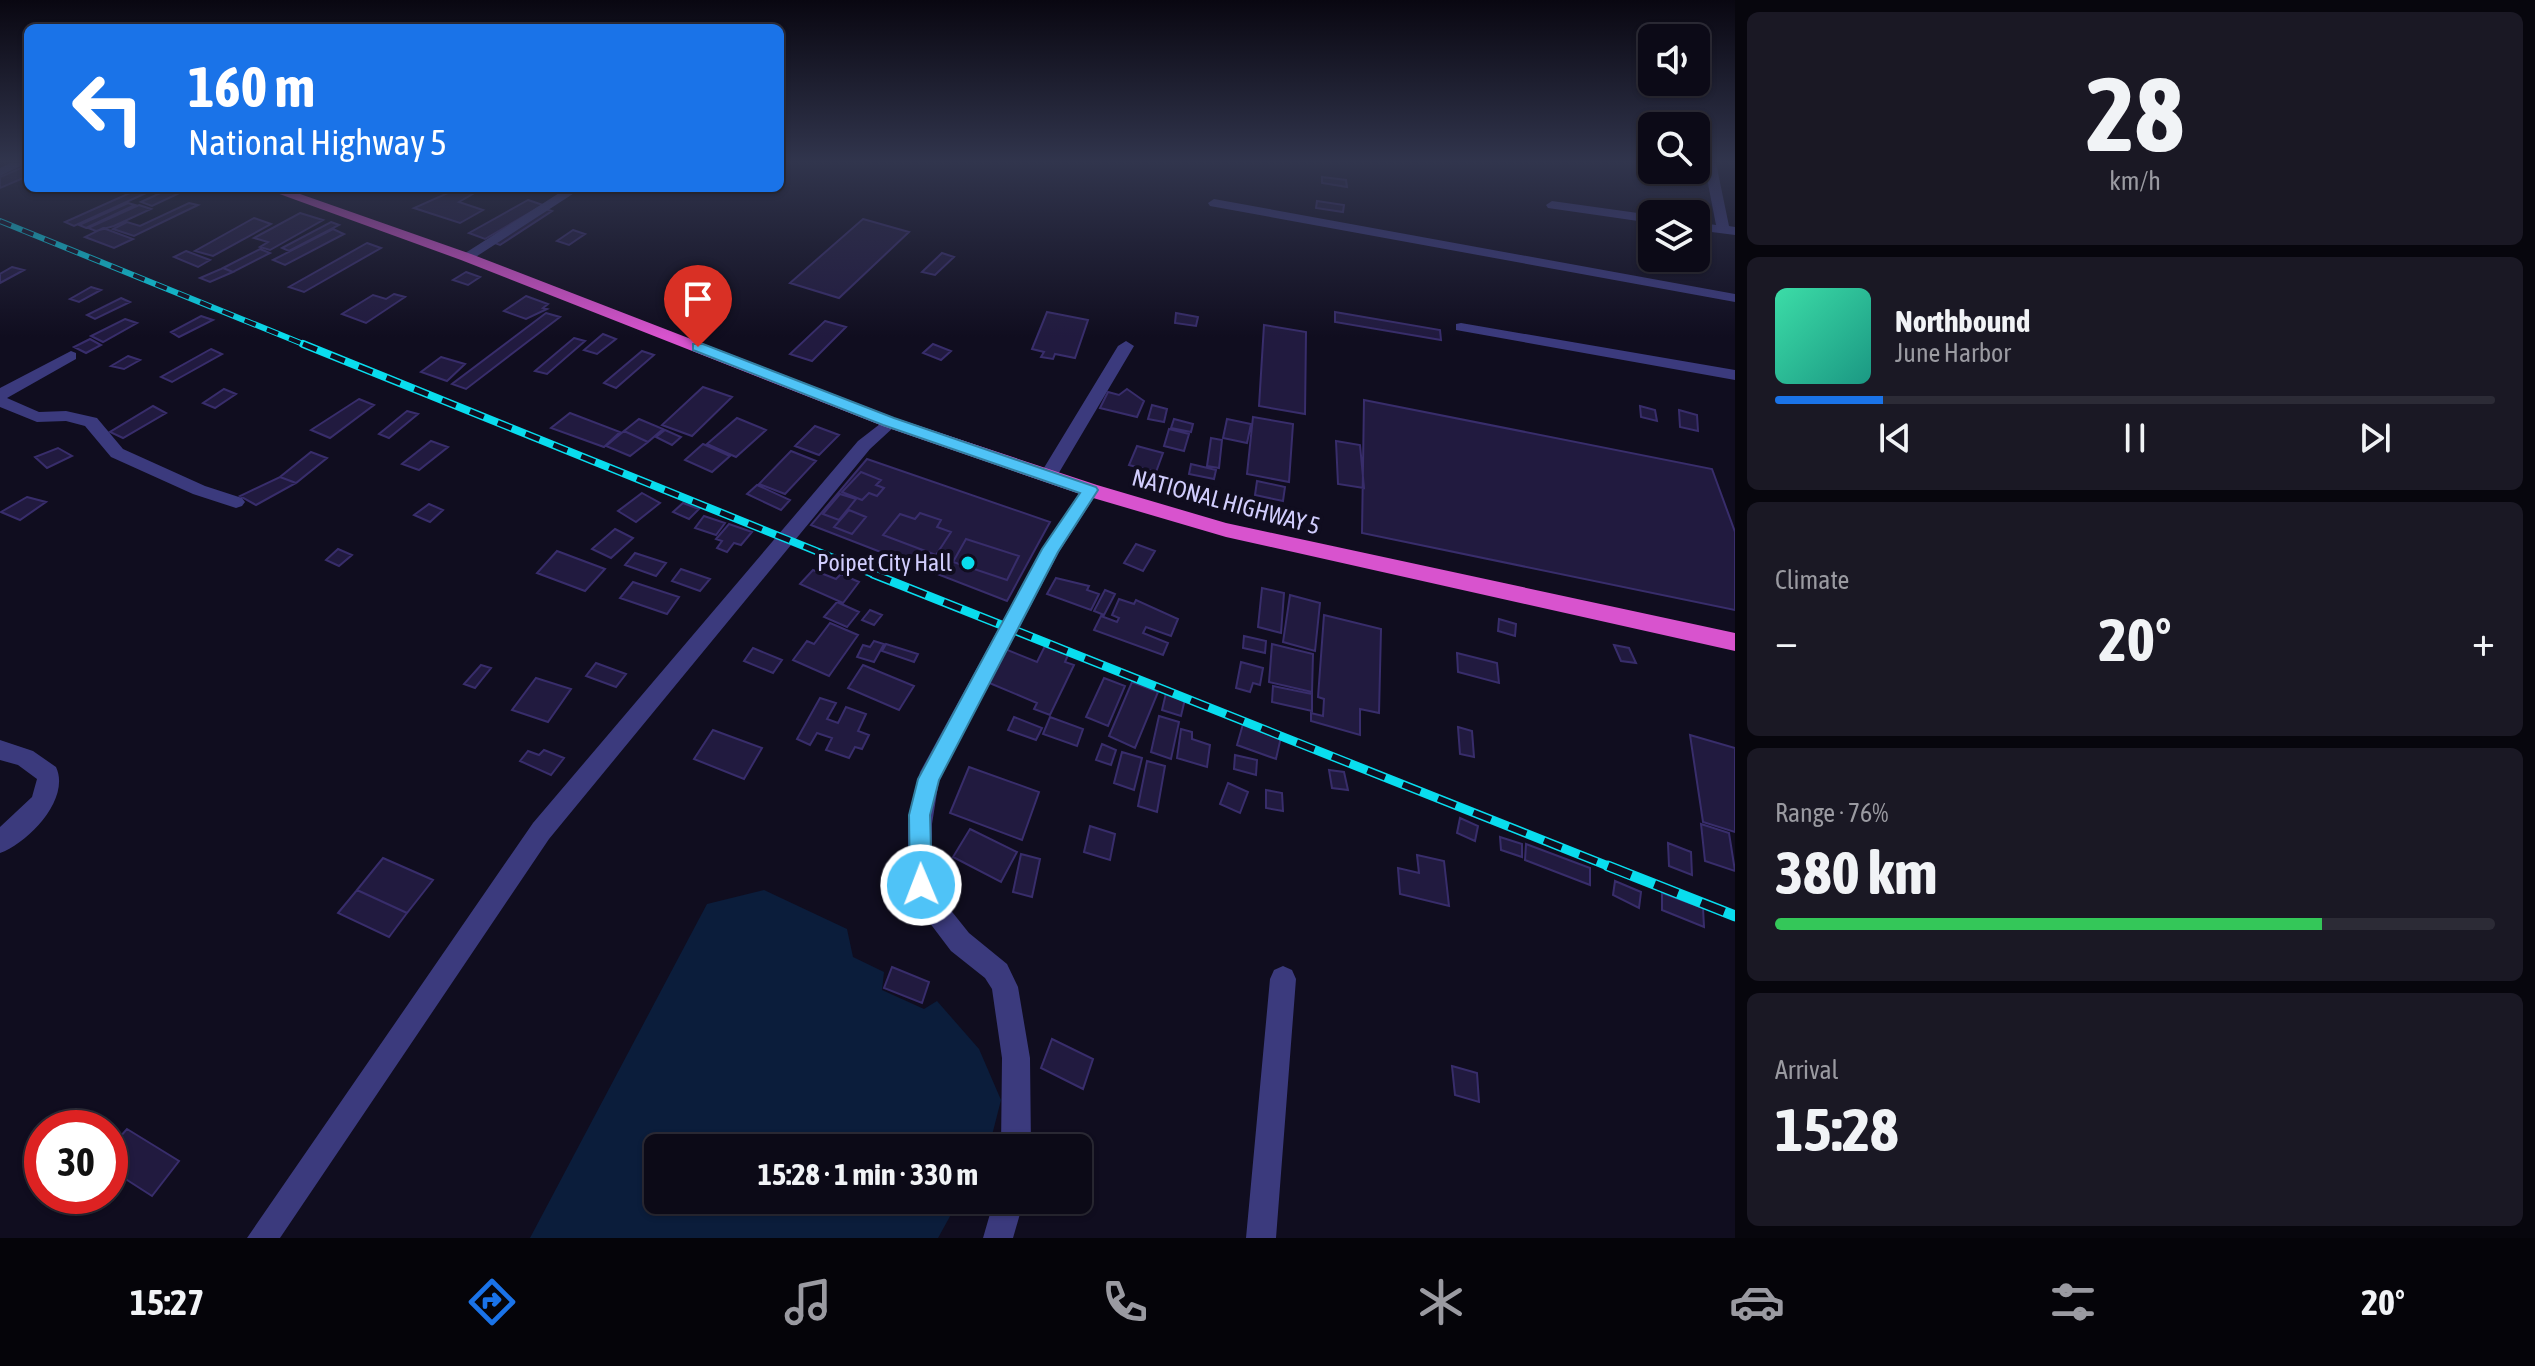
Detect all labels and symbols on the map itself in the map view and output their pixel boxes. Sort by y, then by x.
pin [664,265,732,347]
street label: NATIONAL HIGHWAY 5 [1129,463,1323,540]
place label: Poipet City Hall [817,549,953,576]
marker: Poipet City Hall [959,554,977,572]
position arrow [879,843,963,927]
speed limit sign: 30 [24,1110,128,1214]

